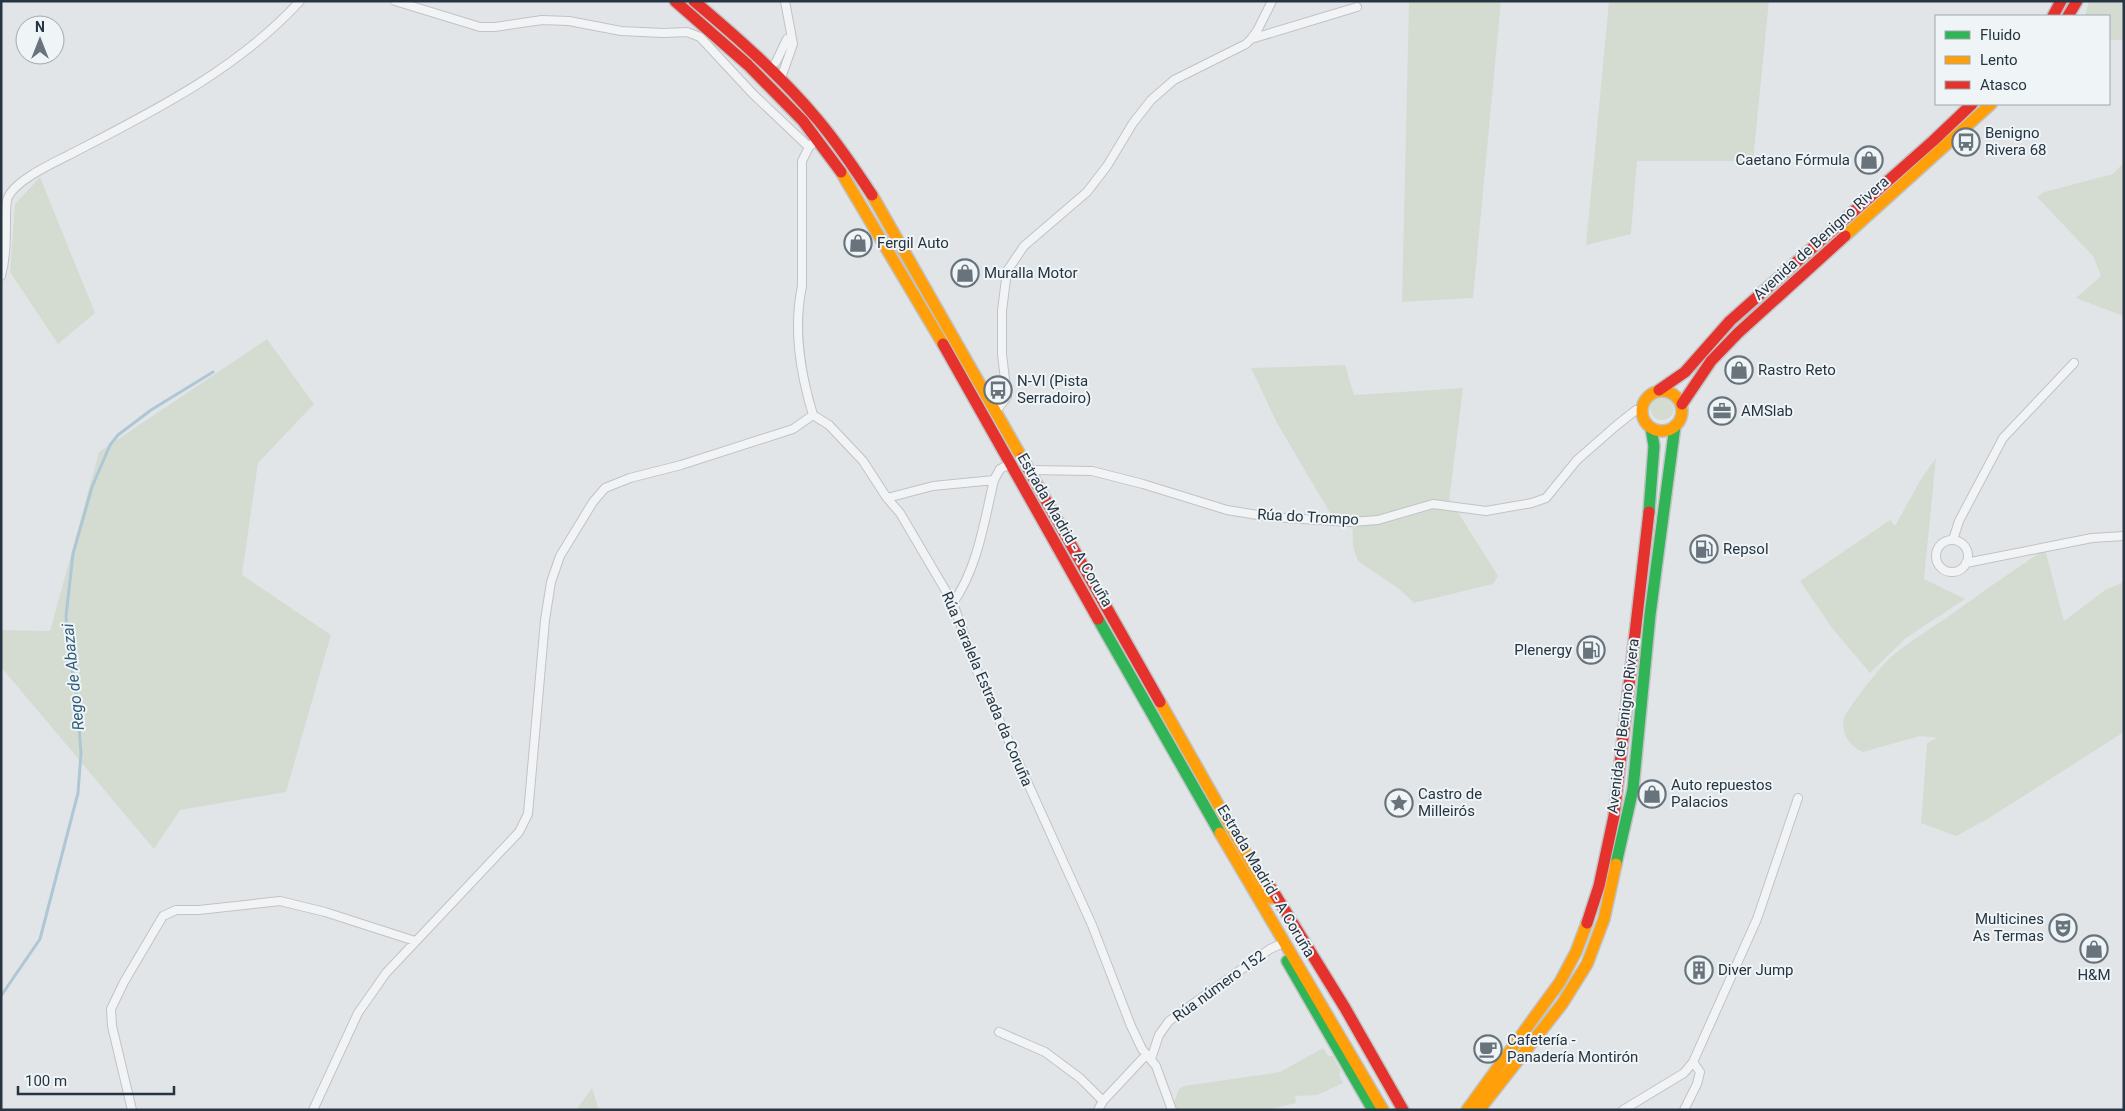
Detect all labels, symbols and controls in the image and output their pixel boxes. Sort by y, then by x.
north arrow [15,15,65,65]
legend [1935,15,2110,105]
text: N [35,19,45,35]
text: Fluido [1980,26,2021,44]
text: Lento [1980,51,2018,69]
text: Atasco [1980,76,2027,94]
place label: Benigno Rivera 68 [1985,124,2047,159]
bus stop icon: Benigno Rivera 68 [1951,127,1981,157]
shop icon: Caetano Fórmula [1854,145,1884,175]
place label: Caetano Fórmula [1735,151,1850,169]
street label: Avenida de Benigno Rivera [1750,172,1892,304]
shop icon: Fergil Auto [843,228,873,258]
place label: Fergil Auto [877,234,949,252]
shop icon: Muralla Motor [950,258,980,288]
place label: Muralla Motor [984,264,1078,282]
shop icon: Rastro Reto [1724,355,1754,385]
place label: Rastro Reto [1758,361,1836,379]
place label: N-VI (Pista Serradoiro) [1017,372,1091,407]
bus stop icon: N-VI (Pista Serradoiro) [983,375,1013,405]
office icon: AMSlab [1707,396,1737,426]
place label: AMSlab [1741,402,1793,420]
street label: Estrada Madrid - A Coruña [1014,450,1116,610]
street label: Rúa do Trompo [1257,505,1359,529]
fuel station icon: Repsol [1689,534,1719,564]
place label: Repsol [1723,540,1769,558]
street label: Rúa Paralela Estrada da Coruña [938,589,1036,789]
water label: Rego de Abazai [58,622,88,731]
fuel station icon: Plenergy [1576,635,1606,665]
street label: Avenida de Benigno Rivera [1603,637,1643,815]
place label: Plenergy [1514,641,1572,659]
place label: Auto repuestos Palacios [1671,776,1772,811]
shop icon: Auto repuestos Palacios [1637,779,1667,809]
place label: Castro de Milleirós [1418,785,1482,820]
place icon: Castro de Milleirós [1384,788,1414,818]
street label: Estrada Madrid - A Coruña [1213,802,1319,960]
place label: Multicines As Termas [1973,910,2044,945]
theatre icon: Multicines As Termas [2048,913,2078,943]
shop icon: H&M [2079,934,2109,964]
street label: Rúa número 152 [1169,947,1269,1025]
building icon: Diver Jump [1684,955,1714,985]
place label: Diver Jump [1718,961,1794,979]
place label: H&M [2077,966,2111,984]
place label: Cafetería - Panadería Montirón [1507,1031,1638,1066]
cafe icon: Cafetería - Panadería Montirón [1473,1034,1503,1064]
scale bar [18,1064,174,1096]
text: 100 m [25,1072,67,1090]

